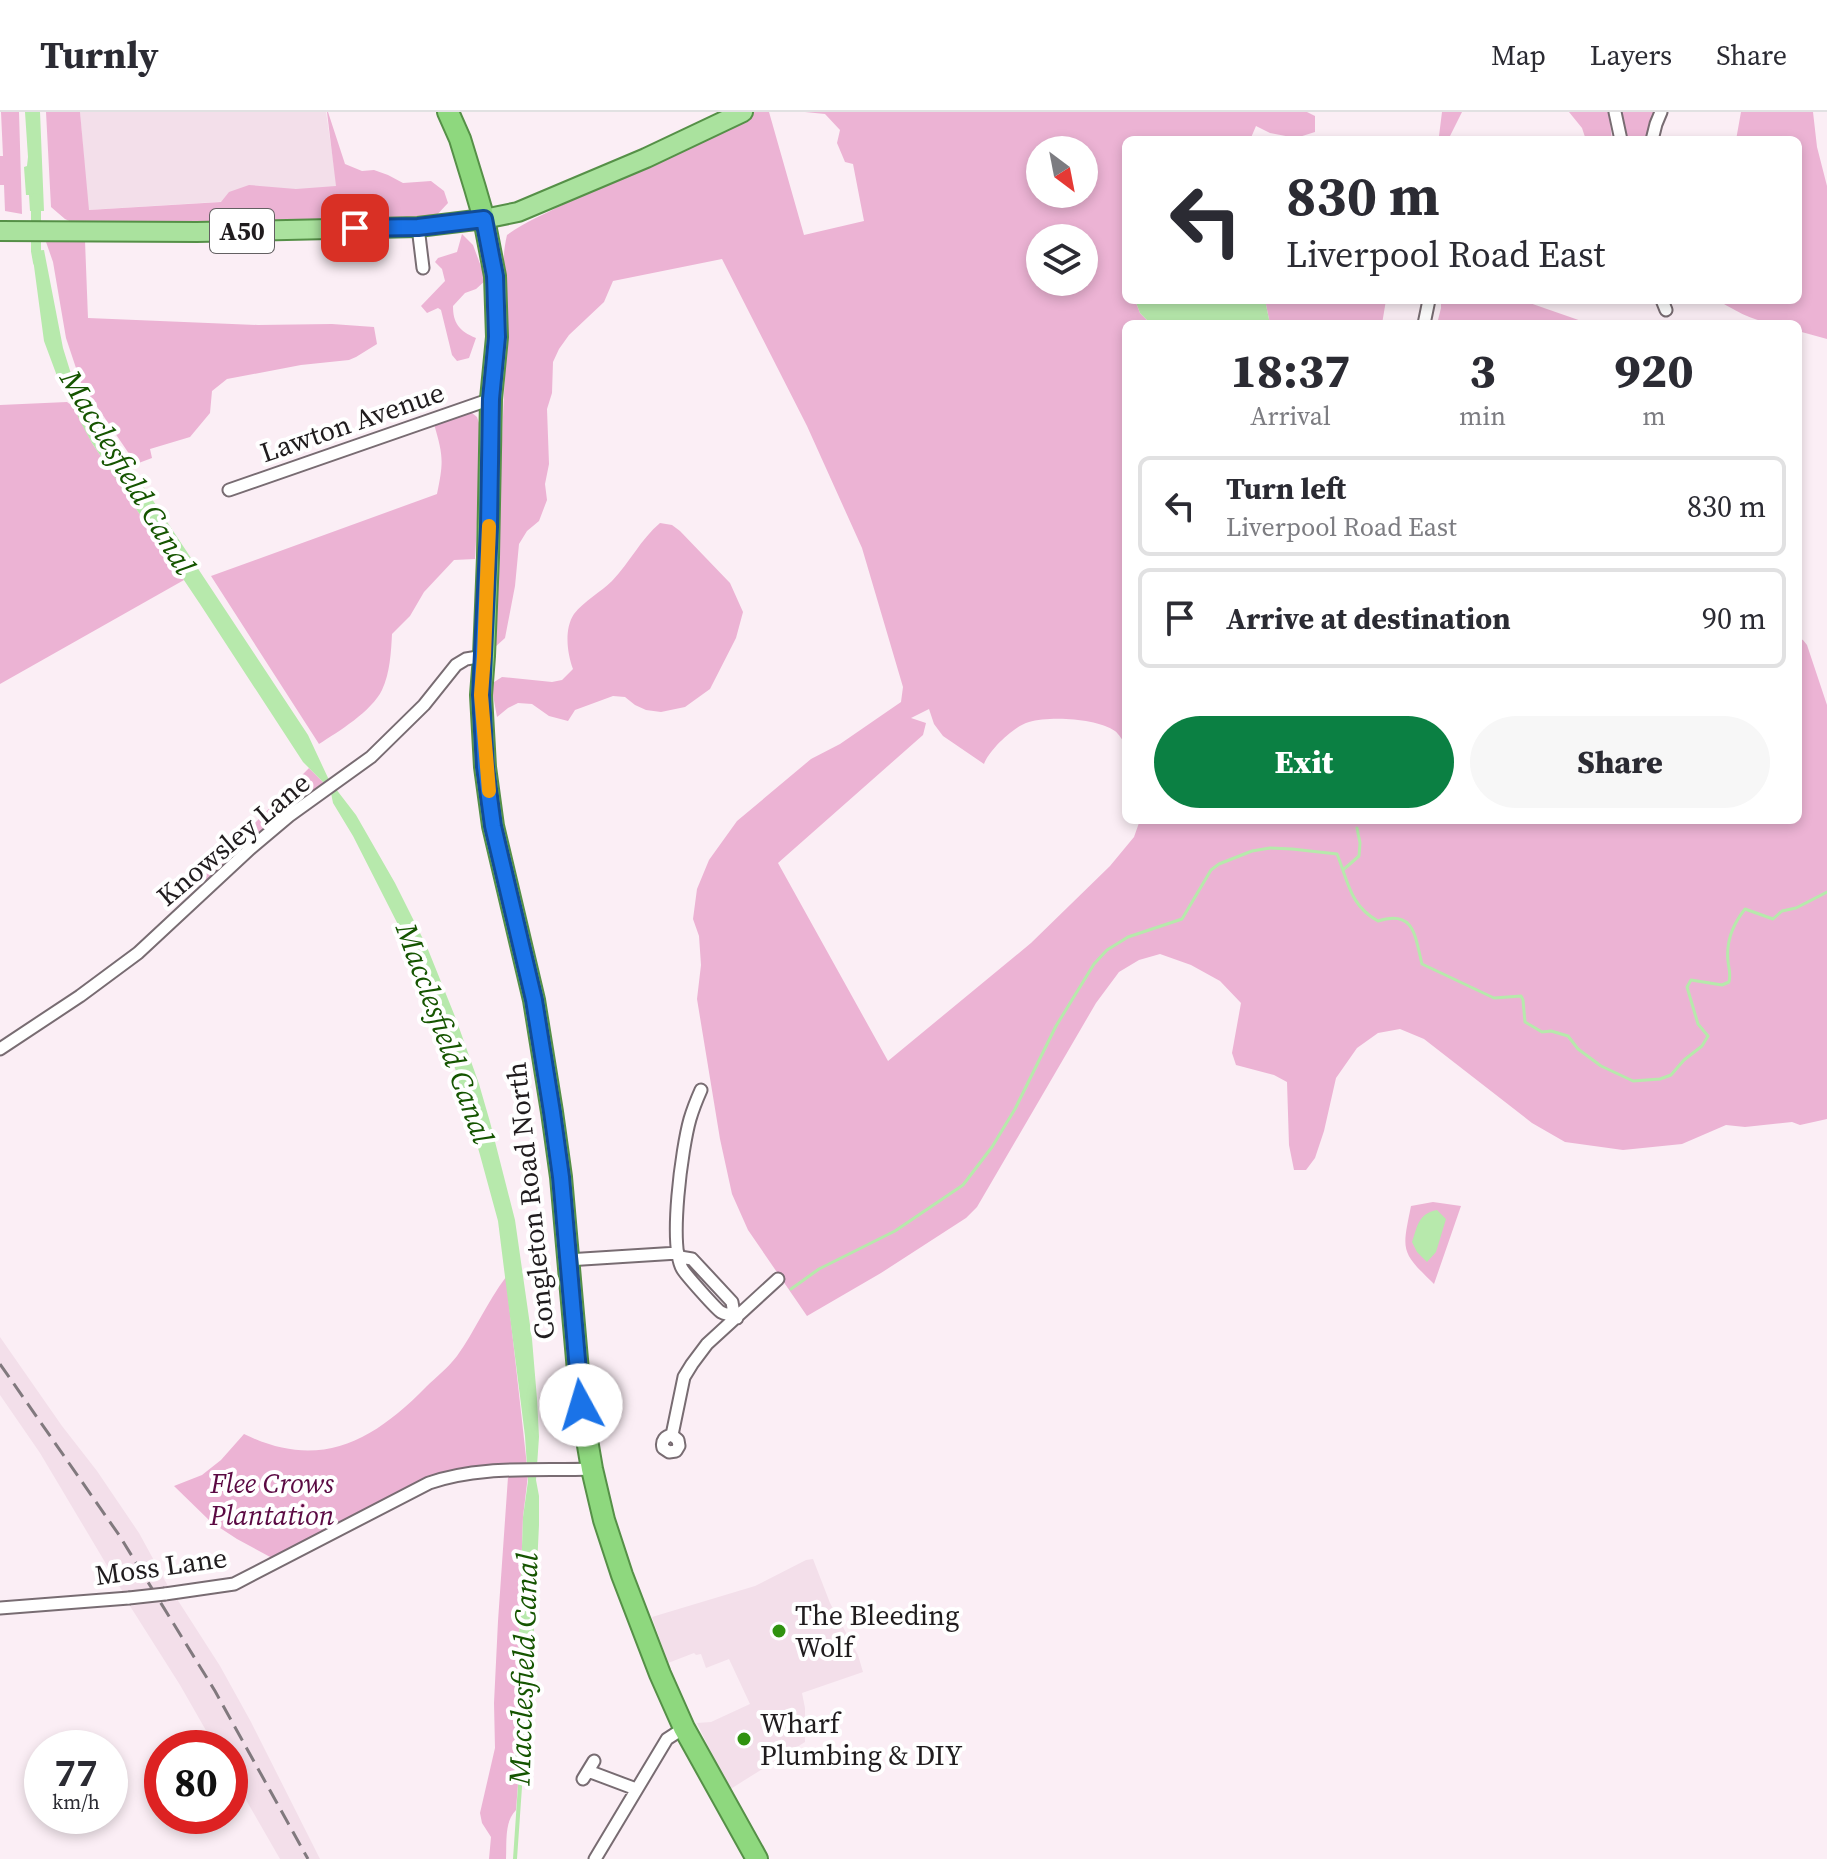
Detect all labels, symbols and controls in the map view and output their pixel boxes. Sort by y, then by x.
text: Turnly [40,29,159,81]
text: Map [1491,36,1546,74]
text: Layers [1590,36,1672,74]
text: Share [1716,36,1787,74]
north arrow [1026,136,1098,208]
map controls [1026,136,1098,296]
text: 830 m [1286,157,1440,234]
icon: left [1154,168,1258,272]
pin [321,194,389,262]
icon: arrive [333,206,377,250]
road number: A50 [210,209,274,253]
button: layers [1026,224,1098,296]
text: Liverpool Road East [1286,230,1605,279]
text: 18:37 [1230,337,1351,403]
text: 3 [1469,337,1496,403]
text: 920 [1614,337,1694,403]
water label: Macclesfield Canal [50,361,206,582]
street label: Lawton Avenue [255,373,449,471]
text: Arrival [1250,398,1331,434]
text: min [1459,398,1506,434]
text: m [1642,398,1666,434]
text: Turn left [1226,468,1346,509]
icon: left [1158,484,1202,528]
text: 830 m [1687,486,1766,527]
text: Liverpool Road East [1226,509,1457,545]
icon: arrive [1158,596,1202,640]
text: Arrive at destination [1226,598,1511,639]
text: 90 m [1702,598,1766,639]
button: Exit [1154,716,1454,808]
button: Share [1470,716,1770,808]
street label: Knowsley Lane [148,764,318,914]
water label: Macclesfield Canal [386,916,504,1150]
street label: Congleton Road North [497,1060,563,1342]
position arrow [539,1363,623,1447]
park label: Flee Crows Plantation [209,1464,335,1534]
street label: Moss Lane [93,1538,229,1594]
water label: Macclesfield Canal [498,1552,548,1787]
place label: The Bleeding Wolf [795,1596,959,1666]
marker: The Bleeding Wolf [770,1622,788,1640]
place label: Wharf Plumbing & DIY [760,1704,963,1774]
speed limit sign: 80 [144,1730,248,1834]
marker: Wharf Plumbing & DIY [735,1730,753,1748]
text: 77 [54,1745,98,1799]
text: km/h [52,1788,100,1816]

